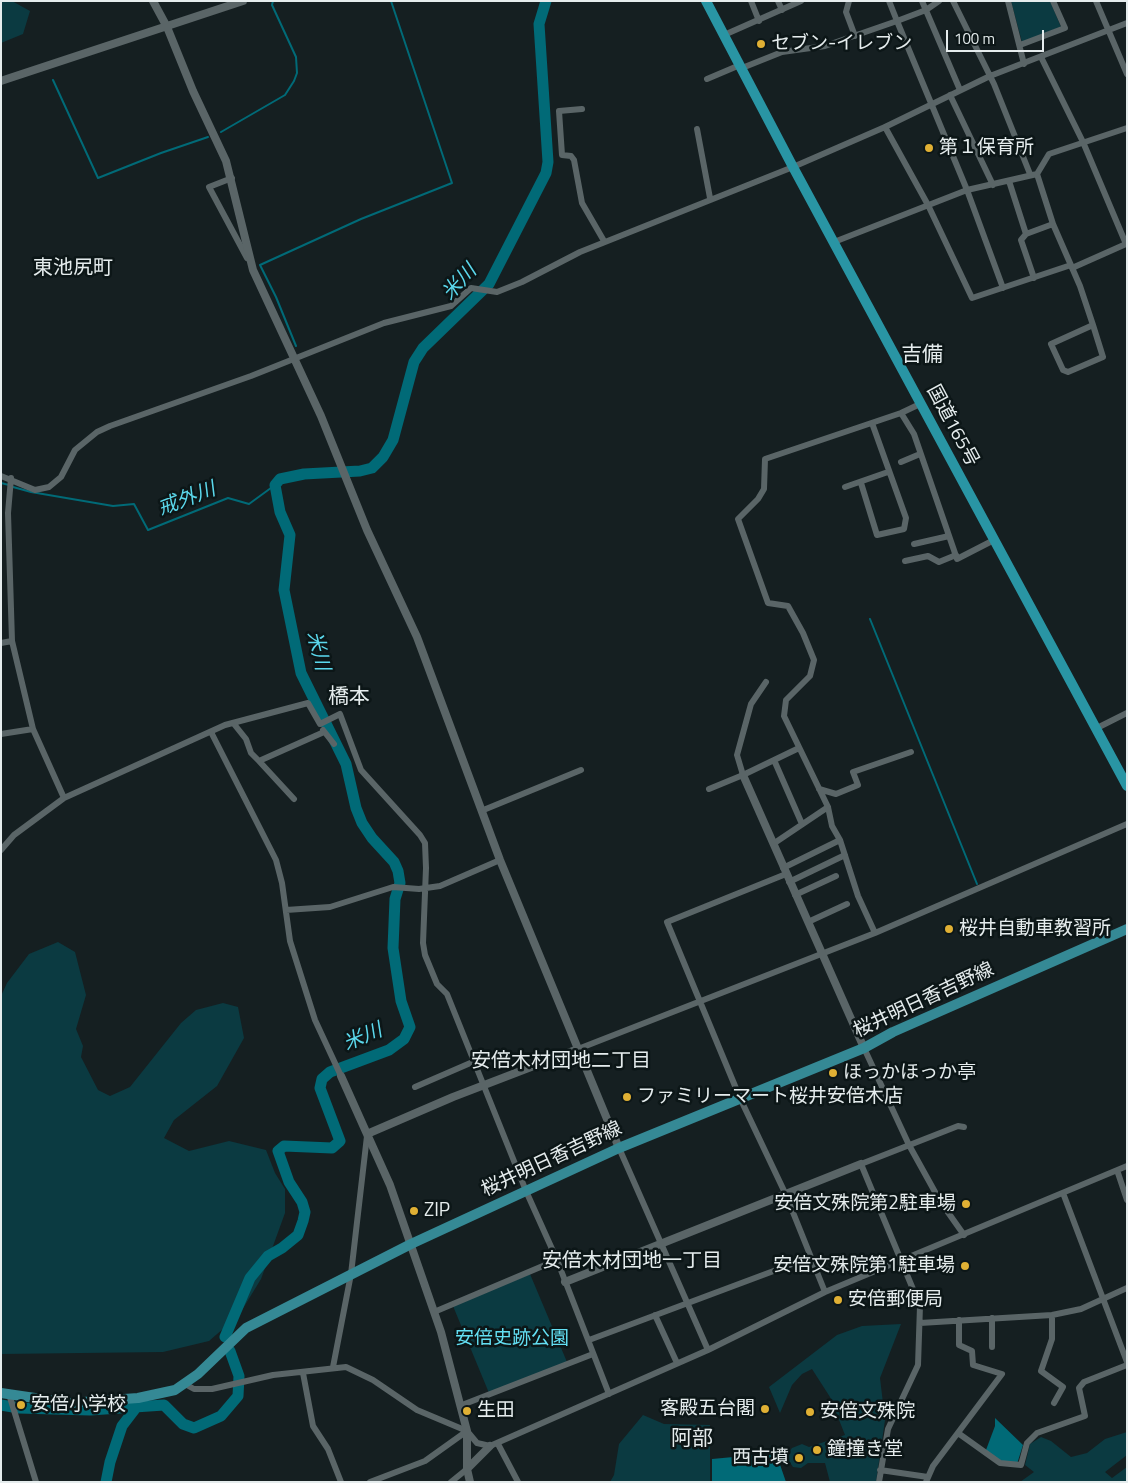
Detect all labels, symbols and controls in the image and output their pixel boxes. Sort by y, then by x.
scale bar [948,20,1046,52]
text: 100 m [954,27,995,50]
place label: セブン-イレブン [771,33,912,55]
marker: セブン-イレブン [755,38,767,50]
place label: 第１保育所 [939,137,1034,159]
marker: 第１保育所 [923,142,935,154]
district label: 東池尻町 [33,257,113,281]
water label: 米川 [438,260,482,306]
district label: 吉備 [901,343,943,369]
street label: 国道165号 [921,381,983,471]
water label: 戒外川 [155,478,219,522]
water label: 米川 [301,629,333,673]
district label: 橋本 [328,685,370,711]
place label: 桜井自動車教習所 [959,918,1111,940]
marker: 桜井自動車教習所 [943,923,955,935]
street label: 桜井明日香吉野線 [850,959,998,1043]
water label: 米川 [340,1019,386,1057]
district label: 安倍木材団地二丁目 [471,1050,651,1074]
place label: ほっかほっか亭 [843,1062,976,1084]
marker: ほっかほっか亭 [827,1067,839,1079]
place label: ファミリーマート桜井安倍木店 [637,1086,903,1108]
marker: ファミリーマート桜井安倍木店 [621,1091,633,1103]
street label: 桜井明日香吉野線 [478,1118,626,1202]
place label: 安倍文殊院第2駐車場 [774,1193,956,1215]
marker: 安倍文殊院第2駐車場 [960,1198,972,1210]
place label: ZIP [424,1200,450,1222]
marker: ZIP [408,1205,420,1217]
district label: 安倍木材団地一丁目 [542,1250,722,1274]
place label: 安倍文殊院第1駐車場 [773,1255,955,1277]
marker: 安倍文殊院第1駐車場 [959,1260,971,1272]
place label: 安倍郵便局 [848,1289,943,1311]
marker: 安倍郵便局 [832,1294,844,1306]
park label: 安倍史跡公園 [455,1328,569,1350]
place label: 安倍小学校 [31,1394,126,1416]
place label: 客殿五台閣 [660,1398,755,1420]
marker: 安倍小学校 [15,1399,27,1411]
place label: 生田 [477,1400,515,1422]
place label: 安倍文殊院 [820,1401,915,1423]
marker: 客殿五台閣 [759,1403,771,1415]
marker: 生田 [461,1405,473,1417]
marker: 安倍文殊院 [804,1406,816,1418]
district label: 阿部 [671,1427,713,1453]
place label: 鐘撞き堂 [827,1439,903,1461]
marker: 鐘撞き堂 [811,1444,823,1456]
place label: 西古墳 [732,1447,789,1469]
marker: 西古墳 [793,1452,805,1464]

